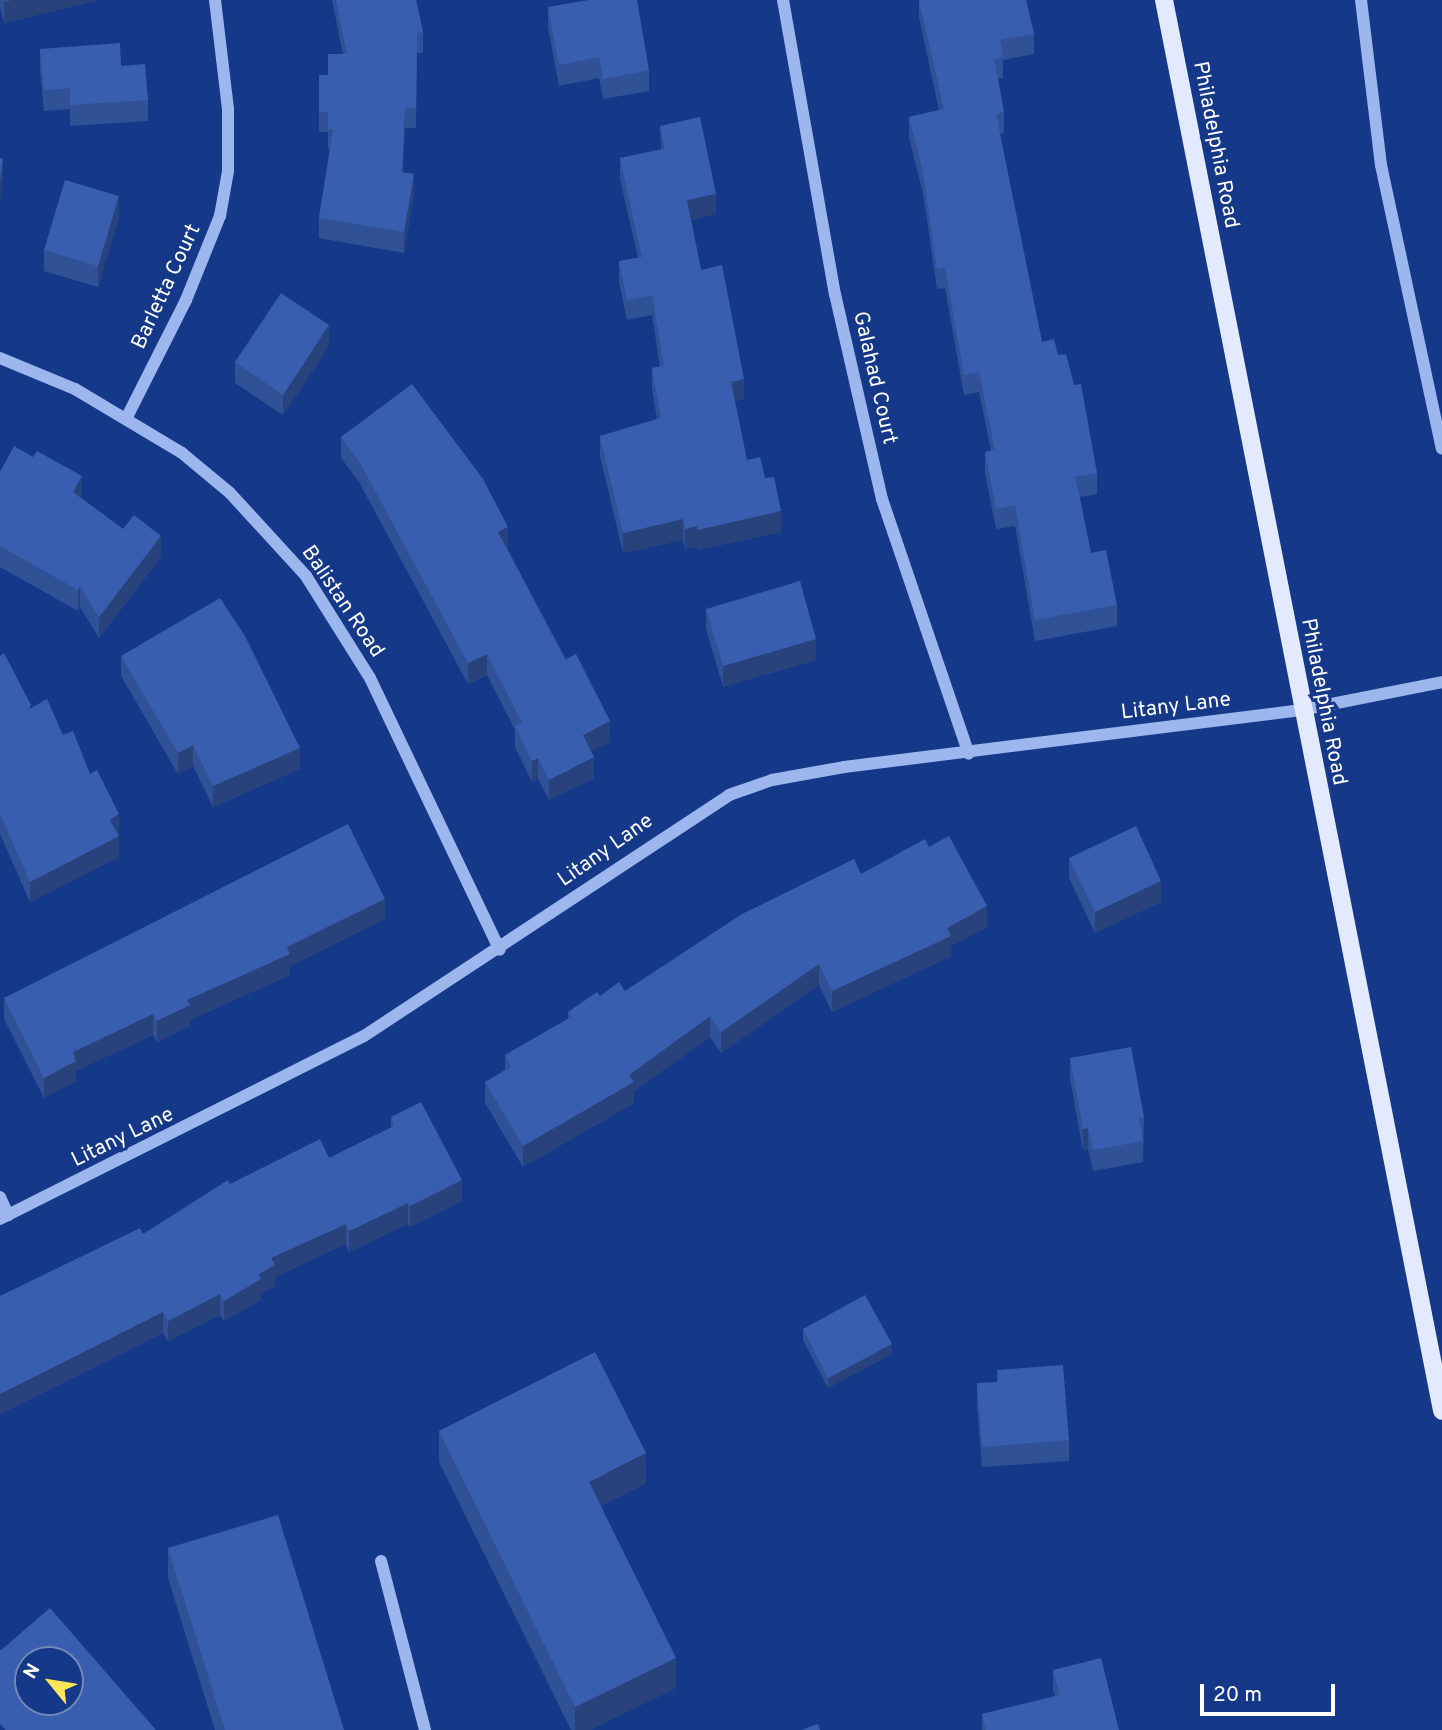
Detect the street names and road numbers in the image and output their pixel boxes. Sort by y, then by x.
street label: Philadelphia Road [1186,59,1244,231]
street label: Barletta Court [127,220,207,354]
street label: Galahad Court [846,309,902,447]
street label: Balistan Road [295,541,389,663]
street label: Philadelphia Road [1294,616,1352,788]
street label: Litany Lane [1120,688,1232,726]
street label: Litany Lane [554,809,658,893]
street label: Litany Lane [68,1102,178,1174]

